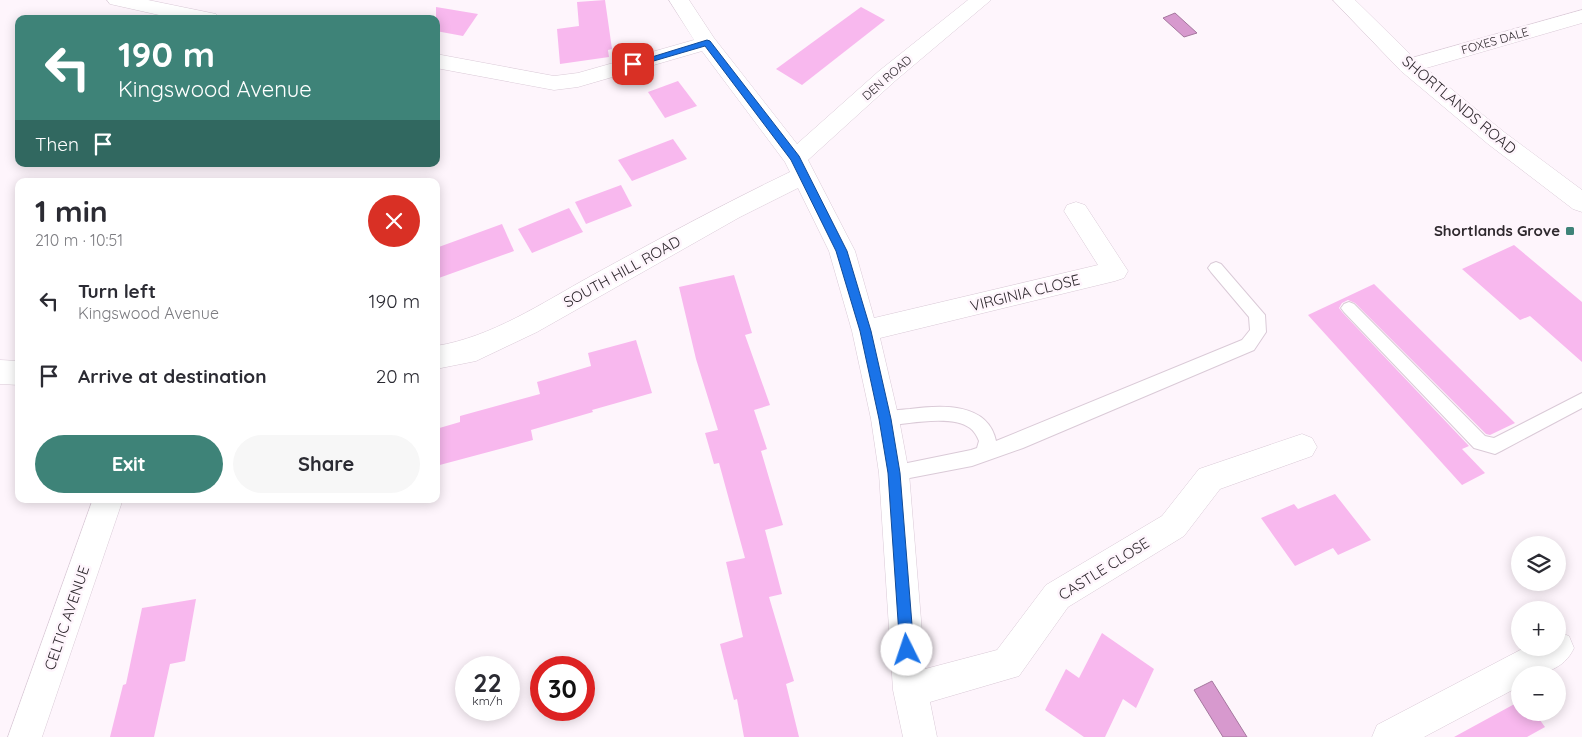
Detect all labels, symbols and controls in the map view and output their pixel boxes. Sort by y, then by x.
street label: FOXES DALE [1460,24,1530,57]
text: 190 m [118,32,215,76]
icon: left [35,35,100,100]
pin [612,43,654,85]
icon: arrive [619,50,647,78]
street label: SHORTLANDS ROAD [1398,51,1520,158]
street label: DEN ROAD [859,52,915,103]
text: Kingswood Avenue [118,75,312,103]
icon: arrive [89,130,117,158]
text: Then [35,132,79,156]
text: 1 min [35,192,108,230]
button: close [368,195,420,247]
place label: Shortlands Grove [1434,221,1560,240]
marker: Shortlands Grove [1564,225,1576,237]
text: 210 m · 10:51 [35,230,123,250]
street label: SOUTH HILL ROAD [560,231,684,312]
street label: VIRGINIA CLOSE [968,270,1082,315]
text: Turn left [78,279,156,303]
icon: left [35,287,63,315]
text: 190 m [369,289,420,313]
text: Kingswood Avenue [78,303,219,323]
icon: arrive [35,362,63,390]
text: Arrive at destination [78,364,267,388]
text: 20 m [376,364,420,388]
button: Exit [35,435,223,493]
button: Share [233,435,420,493]
street label: CASTLE CLOSE [1055,533,1153,604]
map controls [1511,536,1566,721]
button: layers [1511,536,1566,591]
street label: CELTIC AVENUE [40,563,93,672]
button: + [1511,601,1566,656]
position arrow [880,623,932,675]
speed limit sign: 30 [530,656,595,721]
button: − [1511,666,1566,721]
text: 22 [473,667,502,698]
text: km/h [472,693,503,708]

